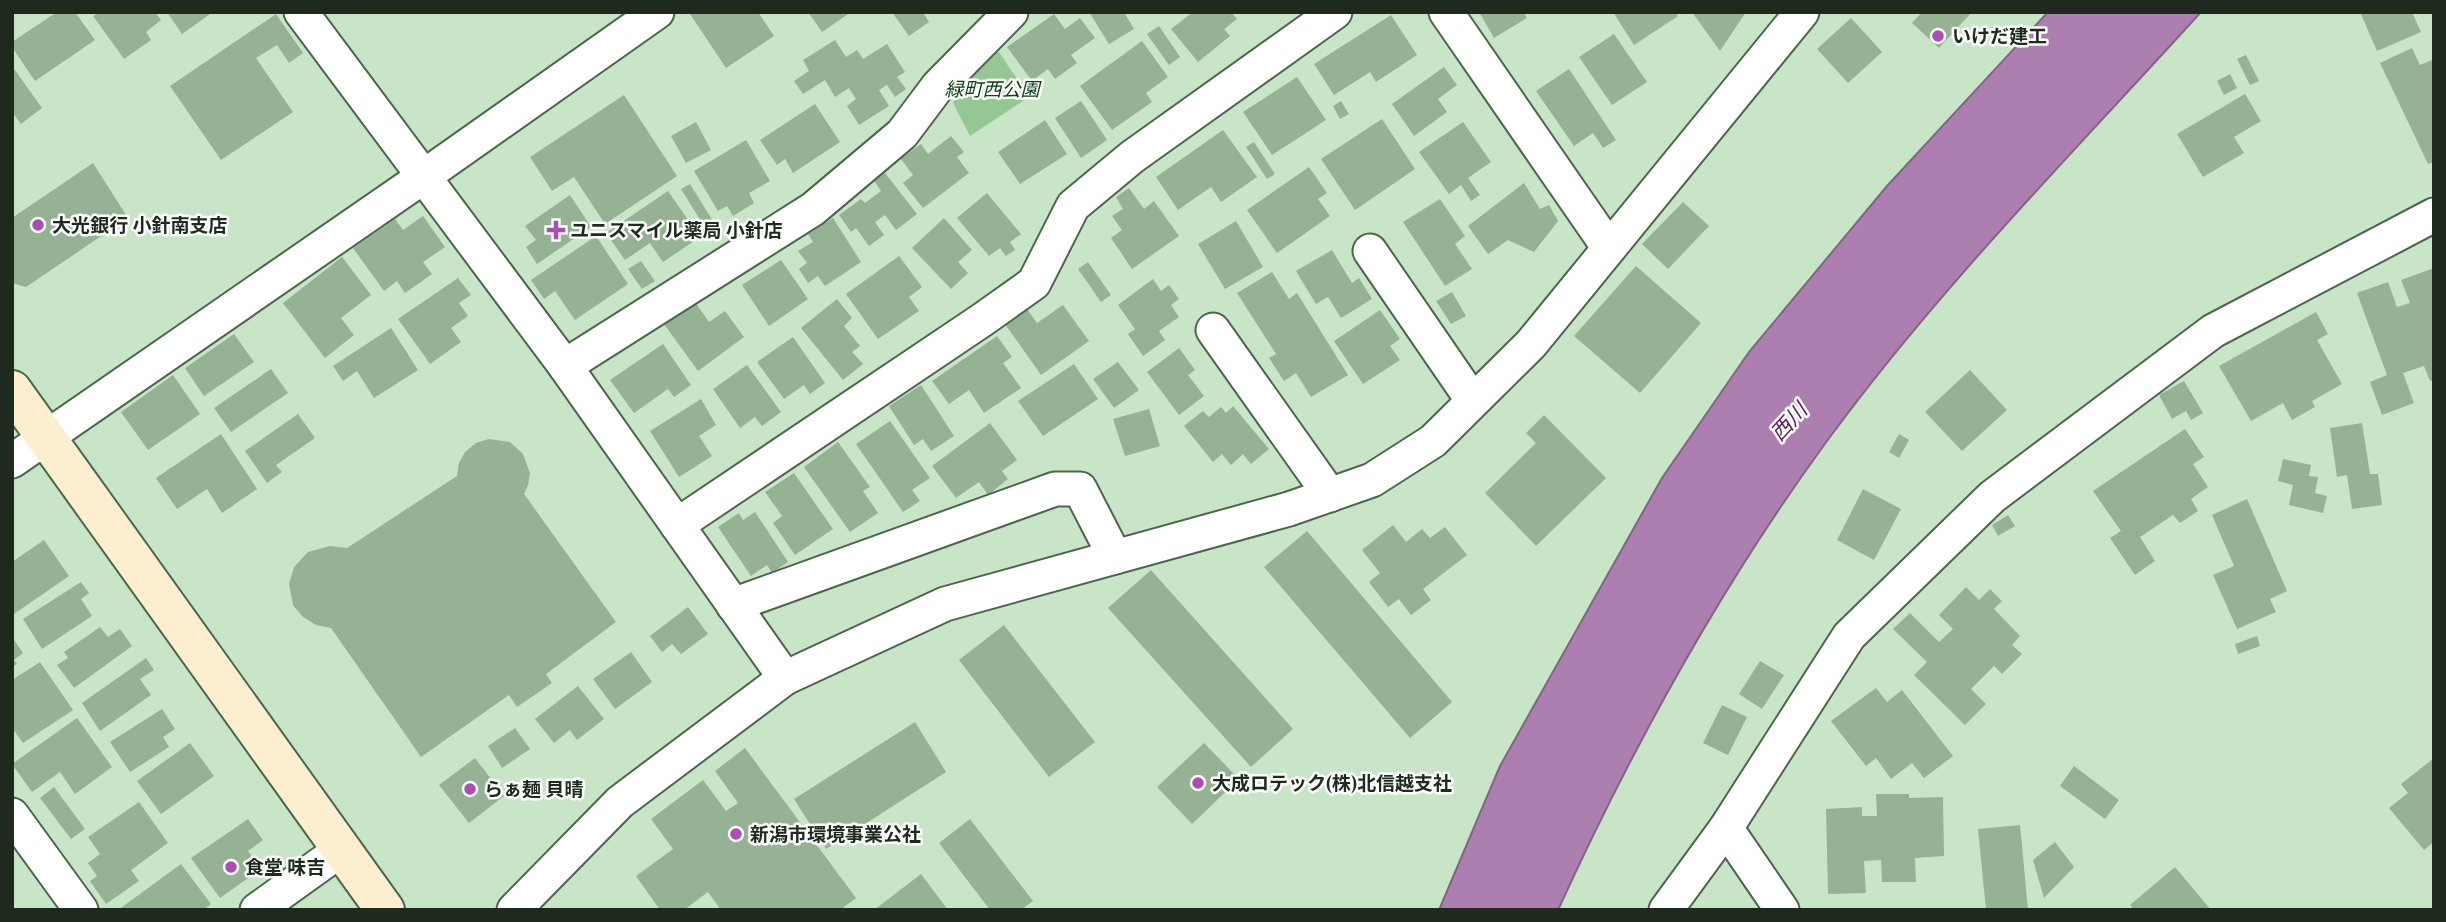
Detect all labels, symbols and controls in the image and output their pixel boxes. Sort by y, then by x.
place label: いけだ建工 [1952,22,2047,48]
marker: いけだ建工 [1930,28,1946,44]
park label: 緑町西公園 [944,75,1042,101]
place label: 大光銀行 小針南支店 [52,211,227,237]
place label: ユニスマイル薬局 小針店 [570,216,783,242]
marker: 大光銀行 小針南支店 [30,217,46,233]
marker: ユニスマイル薬局 小針店 [548,222,564,238]
water label: 西川 [1763,394,1813,446]
place label: 大成ロテック(株)北信越支社 [1212,769,1452,795]
place label: らぁ麺 貝晴 [484,775,583,801]
marker: 大成ロテック(株)北信越支社 [1190,775,1206,791]
marker: らぁ麺 貝晴 [462,781,478,797]
place label: 新潟市環境事業公社 [750,820,921,846]
marker: 新潟市環境事業公社 [728,826,744,842]
place label: 食堂 味吉 [245,853,325,879]
marker: 食堂 味吉 [223,859,239,875]

